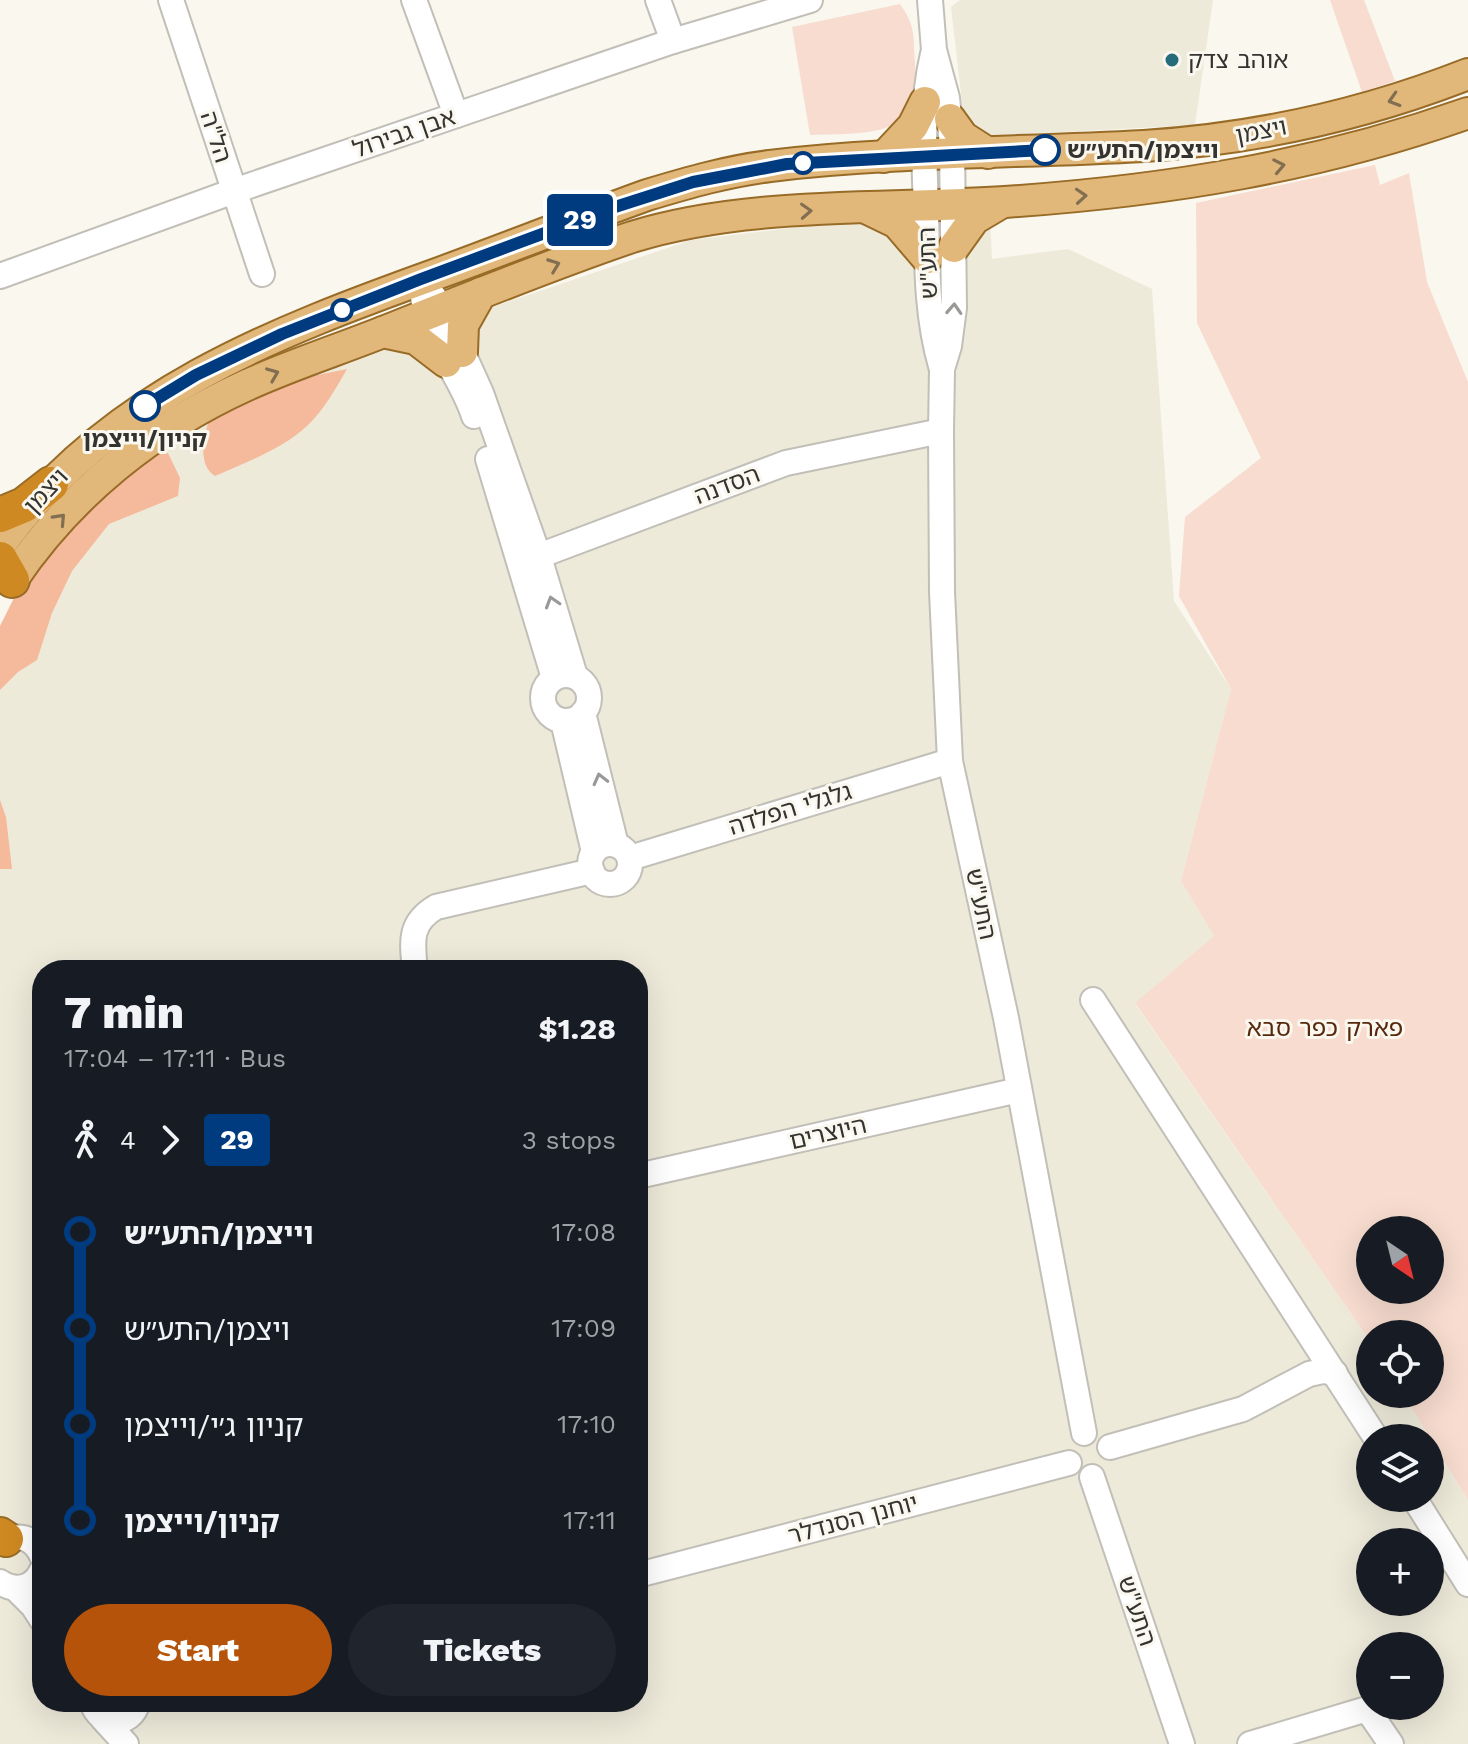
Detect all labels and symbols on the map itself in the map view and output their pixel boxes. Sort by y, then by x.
place label: אוהב צדק [1188,46,1288,74]
marker: אוהב צדק [1163,51,1181,69]
one-way arrow [1388,91,1402,107]
street label: אבן גבירול [349,102,459,164]
street label: הל"ה [195,108,237,166]
street label: ויצמן [1233,112,1289,150]
marker: וייצמן/התע״ש [1030,135,1060,165]
place label: וייצמן/התע״ש [1067,136,1219,164]
unlabelled marker [792,152,814,174]
one-way arrow [1271,158,1285,175]
one-way arrow [1075,188,1088,205]
line badge: 29 [544,194,616,246]
one-way arrow [800,203,813,220]
street label: התע"ש [913,227,943,299]
one-way arrow [546,258,560,275]
unlabelled marker [331,299,353,321]
one-way arrow [945,302,962,315]
one-way arrow [265,367,279,384]
marker: קניון/וייצמן [130,391,160,421]
place label: קניון/וייצמן [83,425,208,453]
street label: הסדנה [690,460,764,510]
street label: ויצמן [18,463,74,519]
one-way arrow [50,513,64,528]
one-way arrow [545,595,561,609]
one-way arrow [592,773,609,787]
street label: גלגלי הפלדה [725,777,855,841]
street label: התע"ש [960,866,1002,942]
park label: פארק כפר סבא [1247,1014,1403,1042]
street label: היוצרים [787,1111,869,1155]
north arrow [1356,1216,1444,1304]
street label: יוחנן הסנדלר [785,1488,921,1550]
street label: התע"ש [1112,1572,1162,1650]

